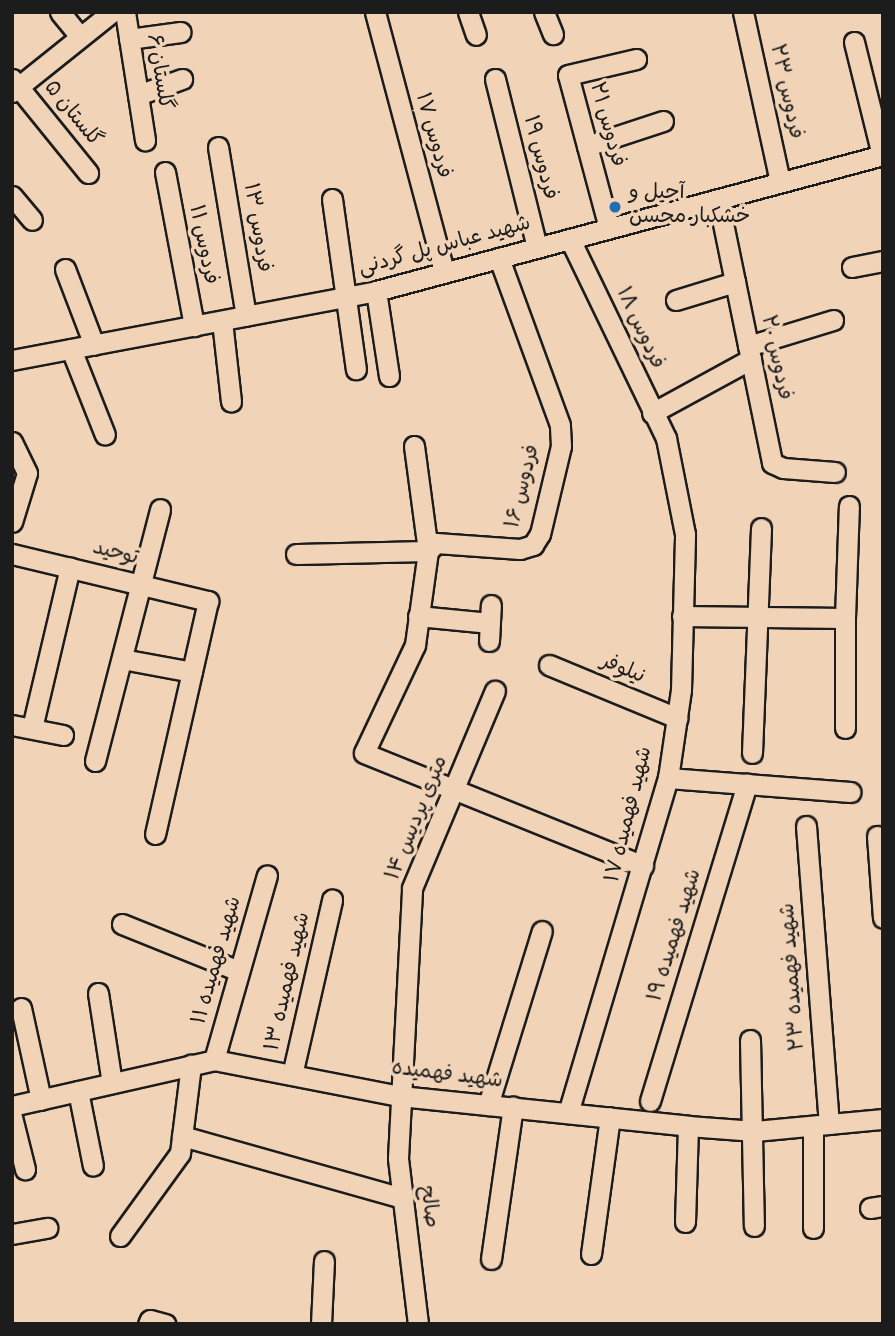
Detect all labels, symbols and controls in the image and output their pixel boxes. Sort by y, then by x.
street label: گلستان ۶ [139,32,175,112]
street label: فردوس ۲۳ [762,42,806,142]
street label: گلستان ۵ [37,77,105,153]
street label: فردوس ۲۱ [582,80,628,170]
street label: فردوس ۱۷ [407,90,455,182]
street label: فردوس ۱۹ [515,113,561,203]
street label: فردوس ۱۳ [236,182,274,274]
place label: آجیل و خشکبار محسن [629,182,750,232]
marker: آجیل و خشکبار محسن [607,199,623,215]
street label: فردوس ۱۱ [181,203,221,287]
street label: شهید عباس پل گردنی [356,213,534,283]
street label: فردوس ۱۸ [608,284,668,374]
street label: فردوس ۲۰ [753,313,795,403]
street label: فردوس ۱۶ [502,442,548,532]
street label: توحید [89,537,141,573]
street label: نیلوفر [596,651,648,691]
street label: شهید فهمیده ۱۷ [602,744,660,886]
street label: ۱۴ متری پردیس [383,753,455,885]
street label: شهید فهمیده ۱۹ [645,867,709,1005]
street label: شهید فهمیده ۱۱ [189,894,249,1028]
street label: شهید فهمیده ۲۳ [777,902,813,1052]
street label: شهید فهمیده ۱۳ [262,910,318,1054]
street label: شهید فهمیده [390,1058,504,1096]
street label: صالح [412,1184,442,1230]

